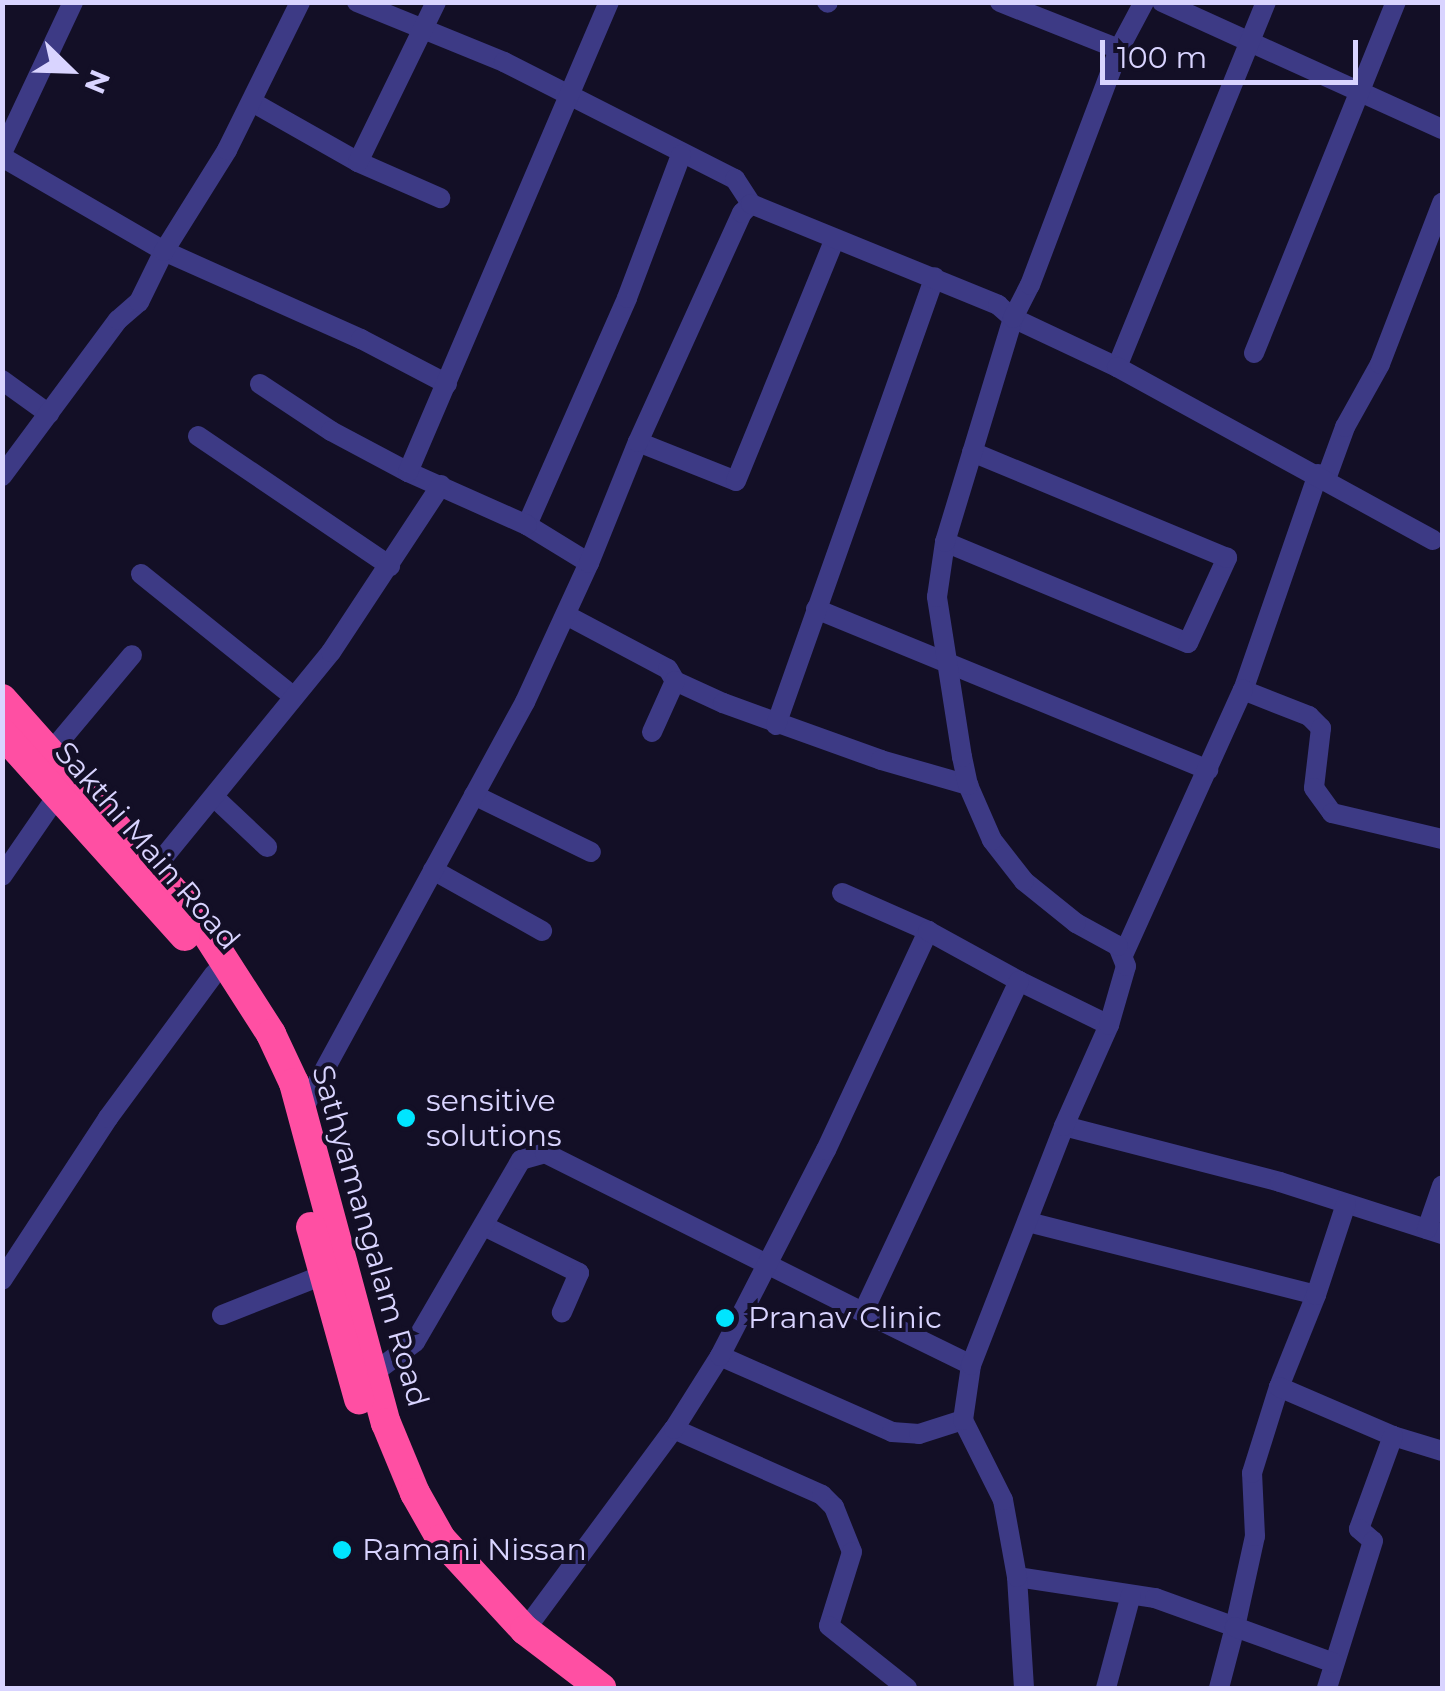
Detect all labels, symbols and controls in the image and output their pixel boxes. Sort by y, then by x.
north arrow [20,20,120,120]
scale bar [1105,20,1362,82]
text: 100 m [1117,39,1207,76]
text: N [78,65,118,99]
street label: Sakthi Main Road [47,735,247,957]
street label: Sathyamangalam Road [304,1061,436,1411]
place label: sensitive solutions [426,1083,562,1154]
marker: sensitive solutions [395,1107,417,1129]
place label: Pranav Clinic [748,1300,942,1336]
marker: Pranav Clinic [712,1305,738,1331]
place label: Ramani Nissan [362,1532,587,1568]
marker: Ramani Nissan [331,1539,353,1561]

